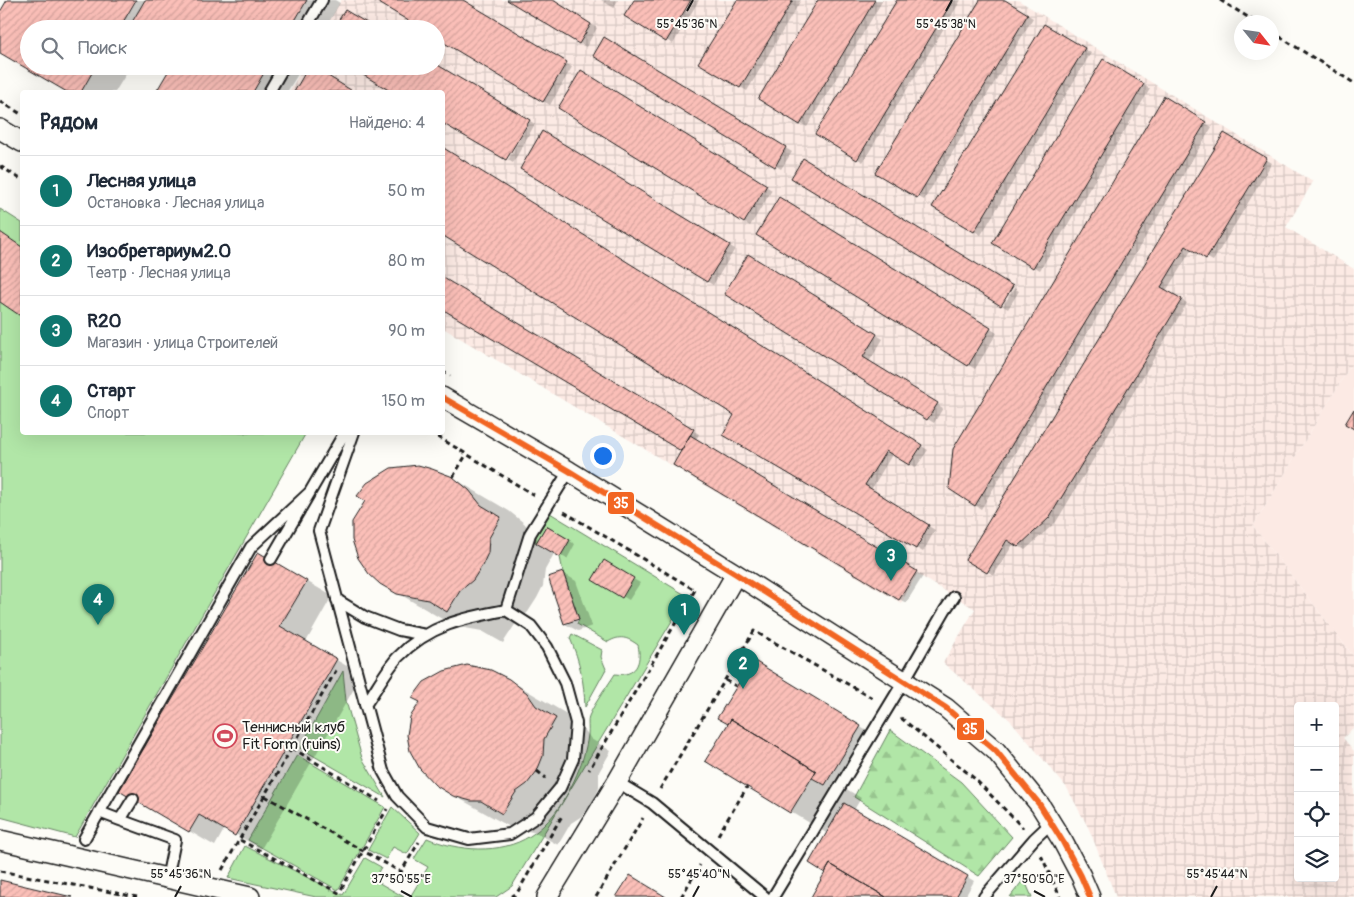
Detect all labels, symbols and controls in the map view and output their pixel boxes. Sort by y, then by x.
north arrow [1234,15,1279,60]
text: 55°45'36"N [657,17,717,32]
text: 55°45'38"N [916,17,976,32]
search box [20,20,445,75]
icon: search [38,34,66,62]
text: Поиск [78,36,128,60]
text: Рядом [40,109,98,136]
text: Найдено: 4 [349,113,425,133]
text: Лесная улица [87,169,196,193]
text: 1 [53,181,59,201]
text: 50 m [388,181,425,201]
text: Остановка · Лесная улица [87,193,265,213]
text: Изобретариум2.0 [87,239,231,263]
text: 2 [52,251,60,271]
text: 80 m [388,251,425,271]
text: Театр · Лесная улица [87,263,231,283]
text: R20 [87,309,122,333]
text: 3 [52,321,60,341]
text: 90 m [388,321,425,341]
text: Магазин · улица Строителей [87,333,278,353]
text: Старт [87,379,136,403]
text: 4 [51,391,61,411]
text: 150 m [381,391,425,411]
text: Спорт [87,403,129,423]
your location [590,443,616,469]
line badge: 35 [607,491,635,515]
text: 35 [613,495,629,512]
pin: 3 [875,540,907,581]
pin: 4 [82,584,114,625]
pin: 1 [668,594,700,635]
pin: 2 [727,648,759,689]
map controls [1294,702,1339,882]
button: + [1294,702,1339,747]
line badge: 35 [956,717,985,741]
place label: Теннисный клуб Fit Form (ruins) [242,718,346,754]
text: 35 [962,721,978,738]
sports icon: Теннисный клуб Fit Form (ruins) [212,723,238,749]
button: − [1294,747,1339,792]
button: locate [1294,792,1339,837]
button: layers [1294,837,1339,882]
text: 55°45'36"N [151,867,211,882]
text: 55°45'40"N [668,867,730,882]
text: 55°45'44"N [1186,867,1248,882]
text: 37°50'55"E [371,872,431,887]
text: 37°50'50"E [1003,872,1065,887]

